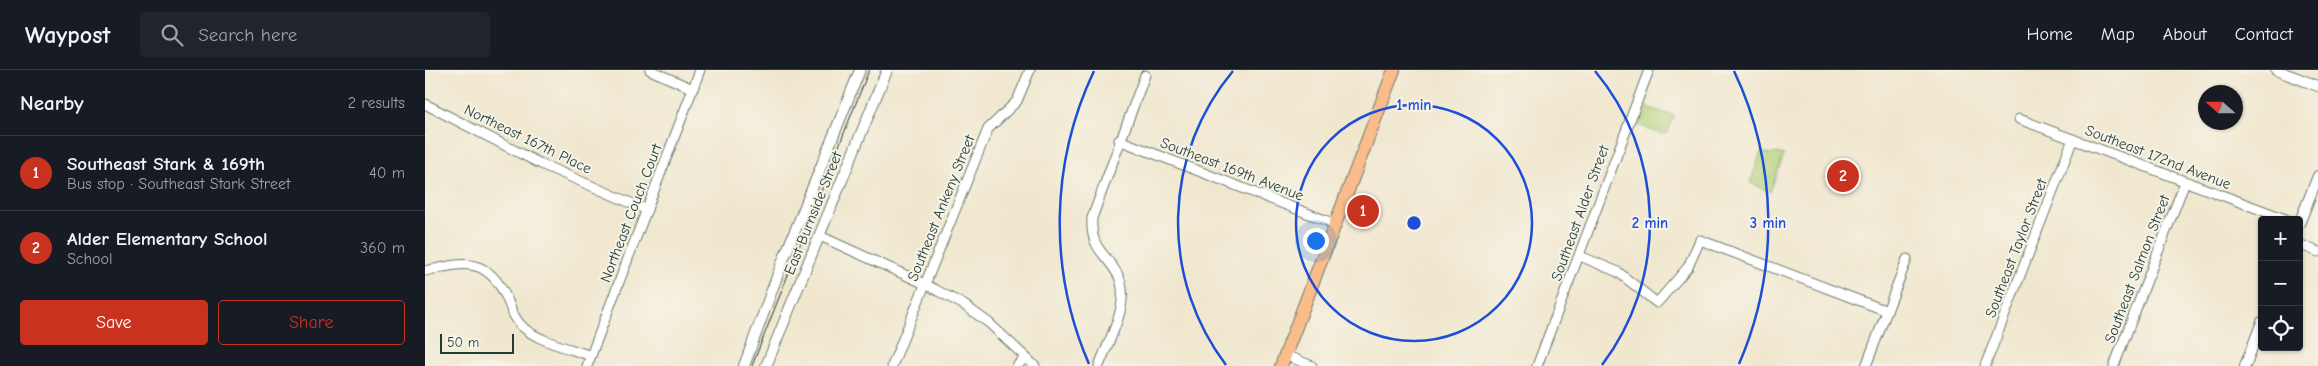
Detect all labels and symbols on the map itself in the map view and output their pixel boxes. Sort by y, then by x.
north arrow [2198,85,2243,130]
text: 1 min [1397,96,1431,114]
street label: Northeast 167th Place [461,100,595,178]
street label: Southeast 172nd Avenue [2083,121,2234,193]
street label: Southeast Ankeny Street [903,132,979,284]
street label: Southeast 169th Avenue [1158,133,1307,205]
street label: Northeast Couch Court [596,140,666,285]
street label: Southeast Alder Street [1547,142,1613,283]
street label: East Burnside Street [780,148,846,277]
pin: 2 [1827,157,1859,195]
street label: Southeast Taylor Street [1981,175,2051,320]
pin: 1 [1347,192,1379,230]
street label: Southeast Salmon Street [2100,192,2174,346]
centre of rings [1405,214,1423,232]
text: 2 min [1632,214,1668,232]
text: 3 min [1750,214,1786,232]
your location [1303,228,1329,254]
scale bar [440,331,514,354]

